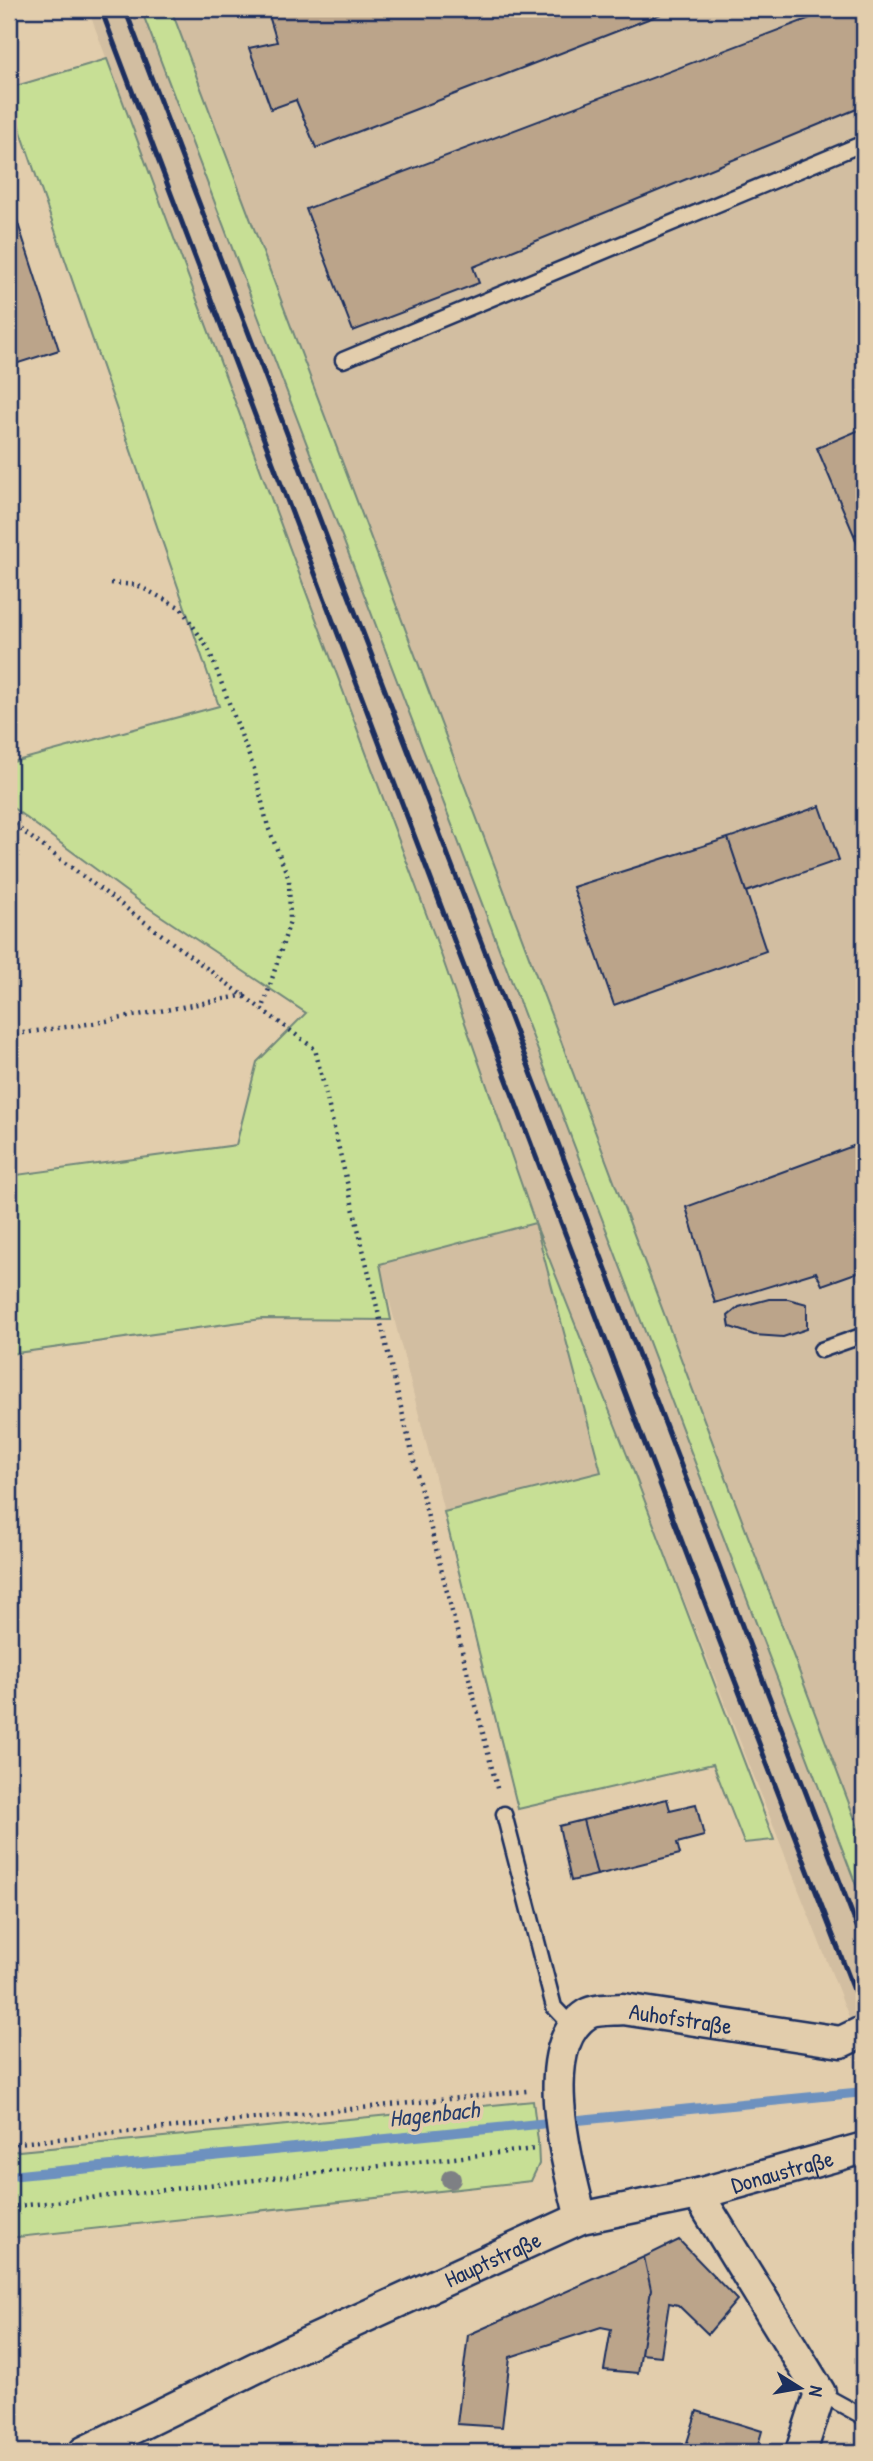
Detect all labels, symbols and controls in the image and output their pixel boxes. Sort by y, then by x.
street label: Auhofstraße [627,1995,734,2041]
water label: Hagenbach [387,2092,483,2135]
street label: Donaustraße [727,2142,837,2200]
street label: Hauptstraße [439,2223,546,2294]
north arrow [764,2352,834,2422]
text: N [803,2384,830,2399]

